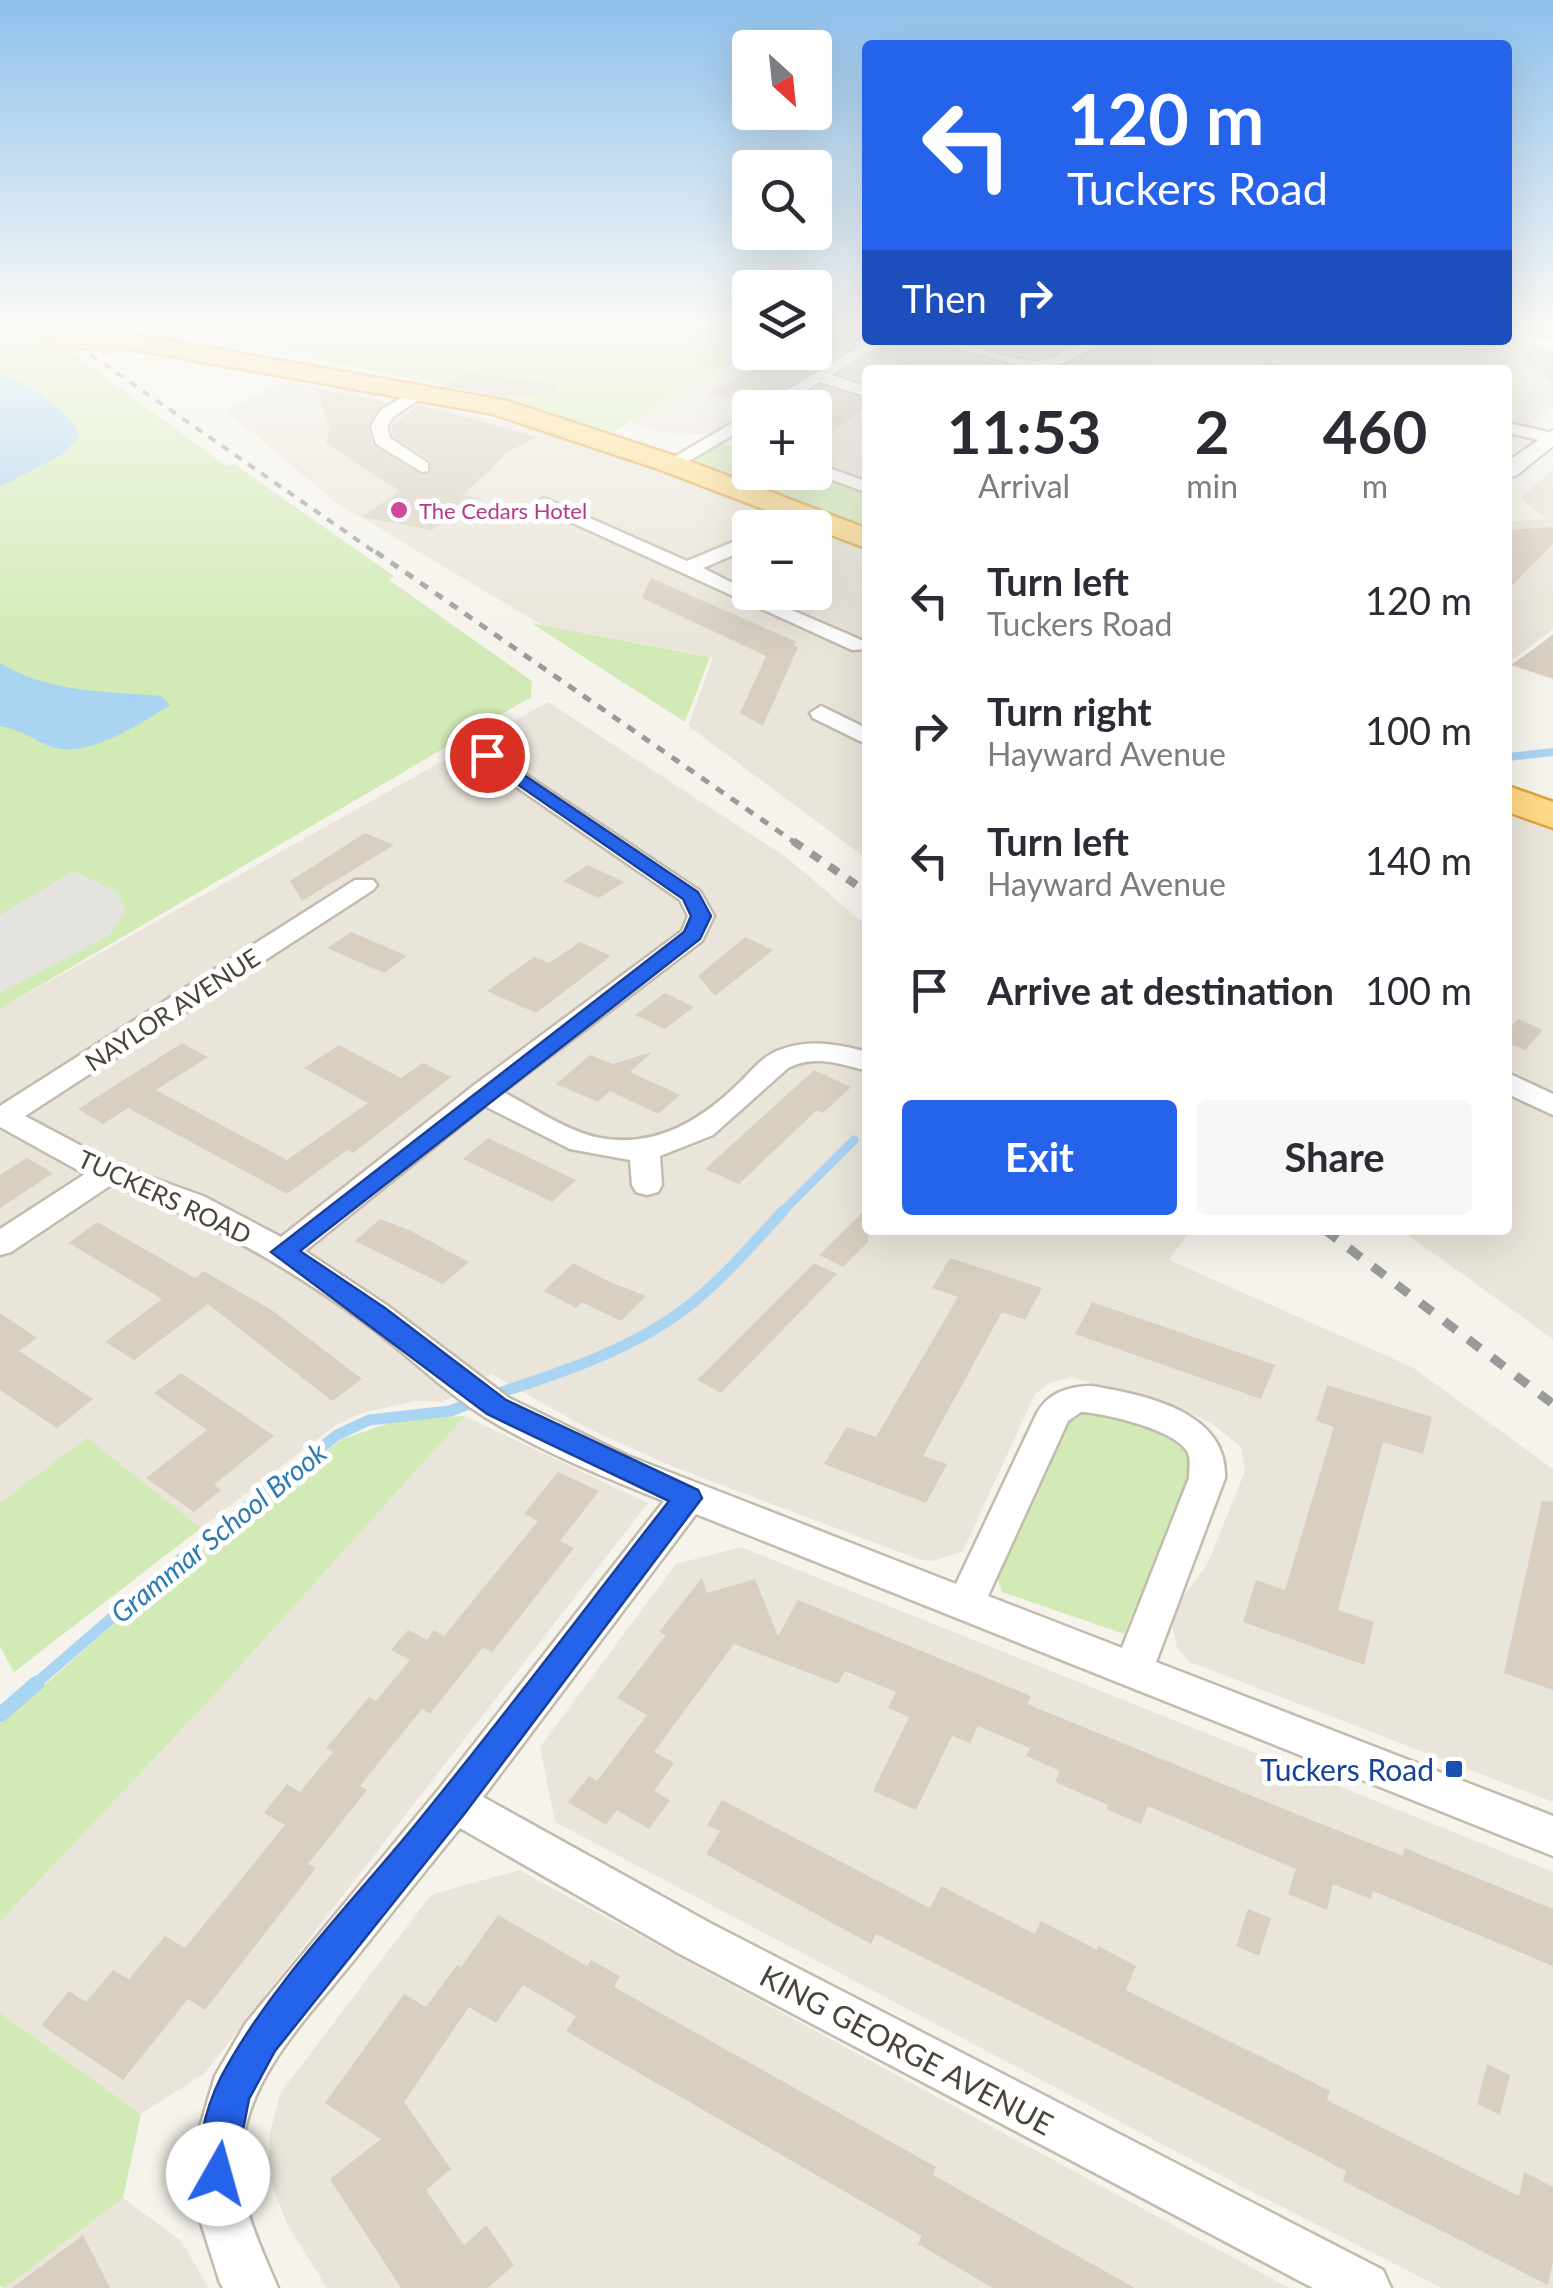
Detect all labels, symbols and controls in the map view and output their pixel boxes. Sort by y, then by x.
north arrow [732,30,832,130]
map controls [732,30,832,610]
text: 120 m [1067,76,1264,160]
icon: left [902,80,1032,210]
button: search [732,150,832,250]
text: Tuckers Road [1067,161,1328,215]
button: layers [732,270,832,370]
icon: right [1007,270,1062,325]
text: Then [902,275,987,321]
button: + [732,390,832,490]
text: 11:53 [947,395,1101,467]
text: 2 [1195,395,1230,467]
text: 460 [1323,395,1427,467]
text: Arrival [978,466,1070,505]
text: min [1186,466,1238,505]
text: m [1362,466,1388,505]
place label: The Cedars Hotel [419,497,587,524]
marker: The Cedars Hotel [388,499,410,521]
button: − [732,510,832,610]
text: Turn left [987,558,1129,604]
icon: left [902,573,957,628]
text: 120 m [1365,577,1472,623]
text: Tuckers Road [987,604,1173,643]
text: Turn right [987,688,1152,734]
icon: right [902,703,957,758]
text: 100 m [1365,707,1472,753]
pin [445,713,530,798]
icon: arrive [460,728,515,783]
text: Hayward Avenue [987,734,1226,773]
text: Turn left [987,818,1129,864]
icon: left [902,833,957,888]
text: 140 m [1365,837,1472,883]
text: Hayward Avenue [987,864,1226,903]
street label: NAYLOR AVENUE [79,941,265,1077]
icon: arrive [902,963,957,1018]
text: Arrive at destination [987,967,1334,1013]
text: 100 m [1365,967,1472,1013]
button: Exit [902,1100,1177,1215]
button: Share [1197,1100,1472,1215]
street label: TUCKERS ROAD [74,1143,256,1249]
water label: Grammar School Brook [103,1434,333,1629]
place label: Tuckers Road [1260,1751,1434,1787]
marker: Tuckers Road [1443,1758,1465,1780]
street label: KING GEORGE AVENUE [754,1956,1060,2142]
position arrow [166,2122,270,2226]

